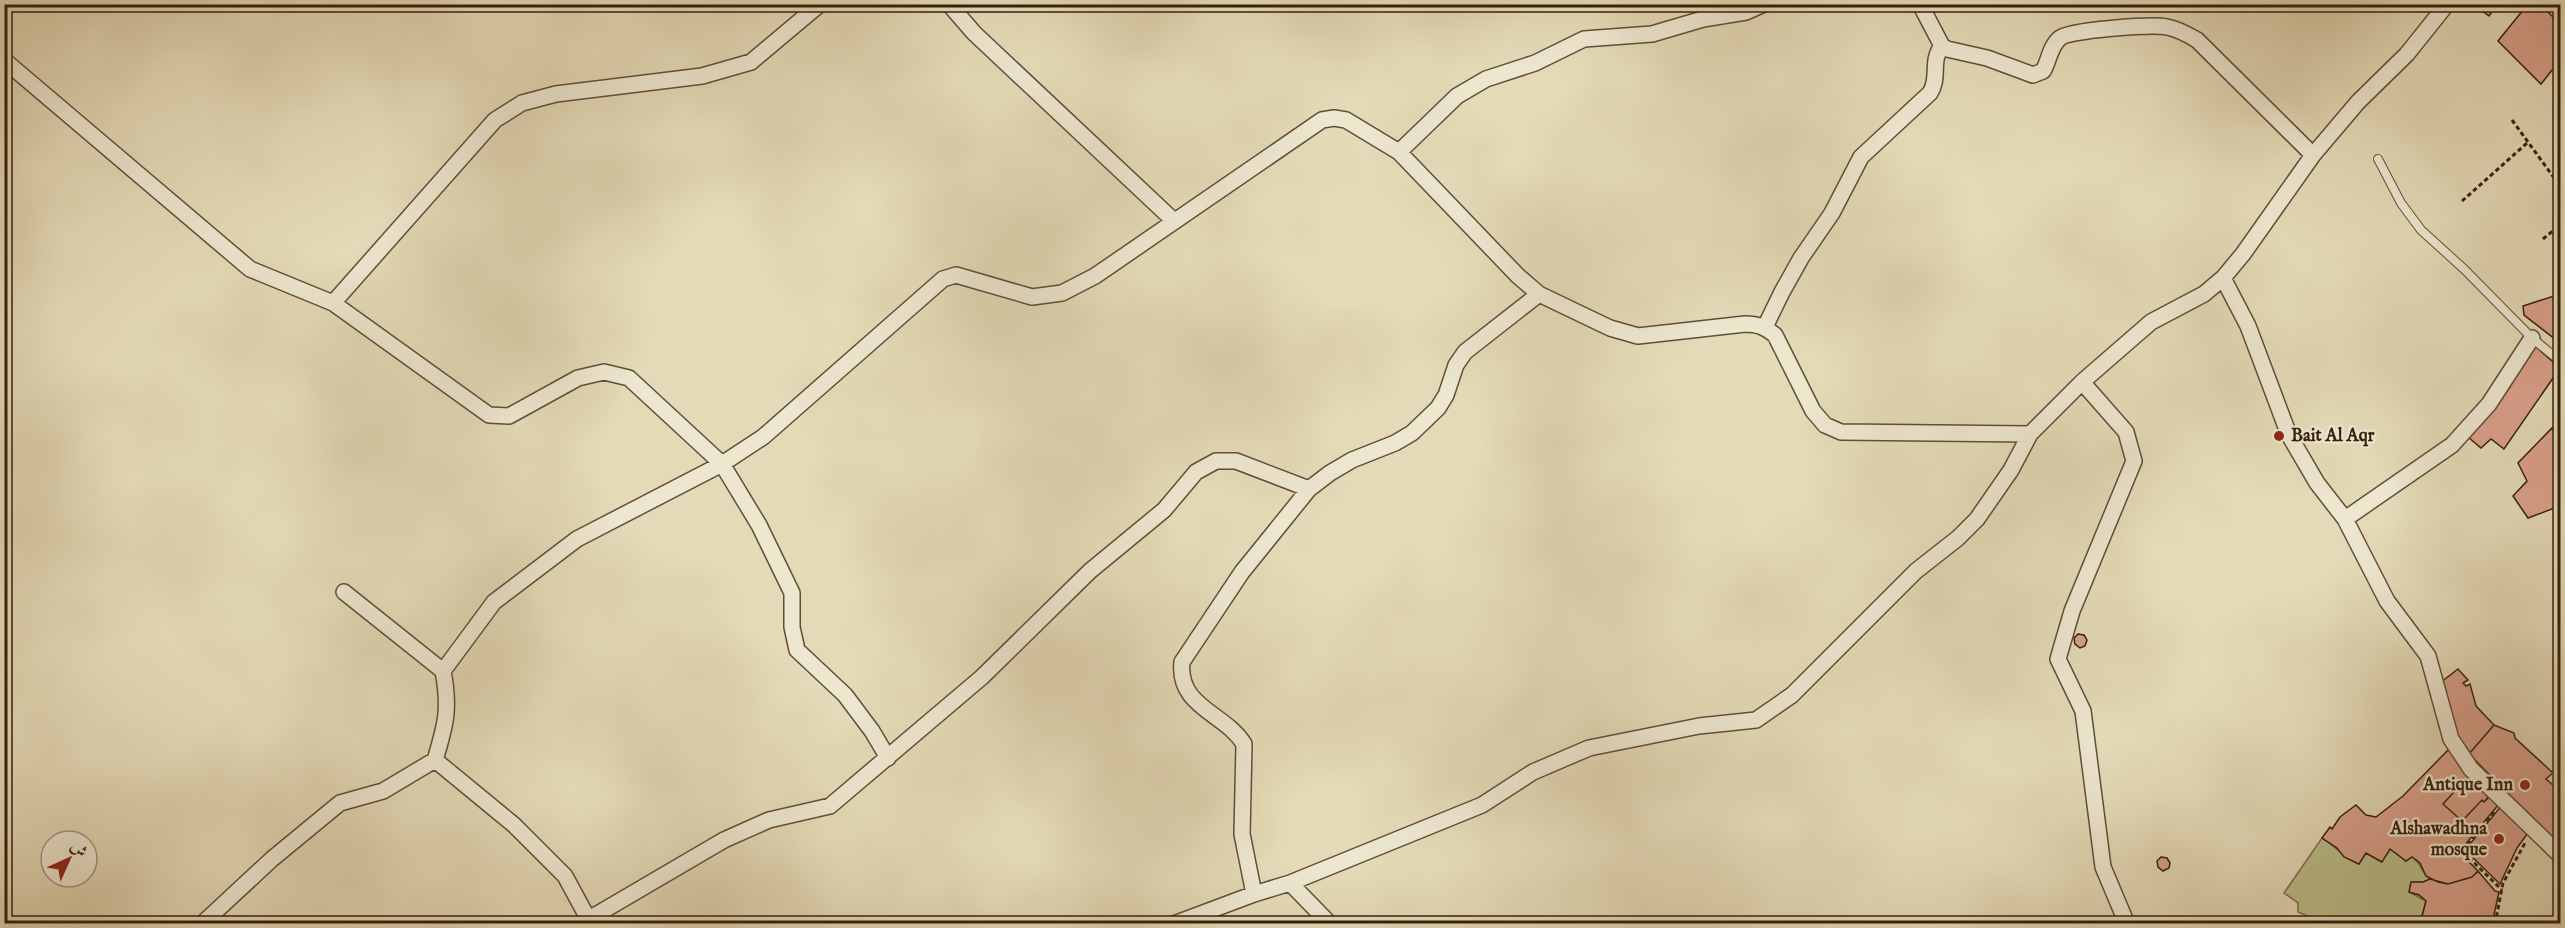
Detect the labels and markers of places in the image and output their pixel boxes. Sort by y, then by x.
place label: Bait Al Aqr [2291,425,2375,448]
marker: Bait Al Aqr [2272,429,2286,443]
place label: Antique Inn [2422,774,2513,797]
marker: Antique Inn [2518,778,2532,792]
place label: Alshawadhna mosque [2389,818,2488,862]
marker: Alshawadhna mosque [2492,832,2506,846]

